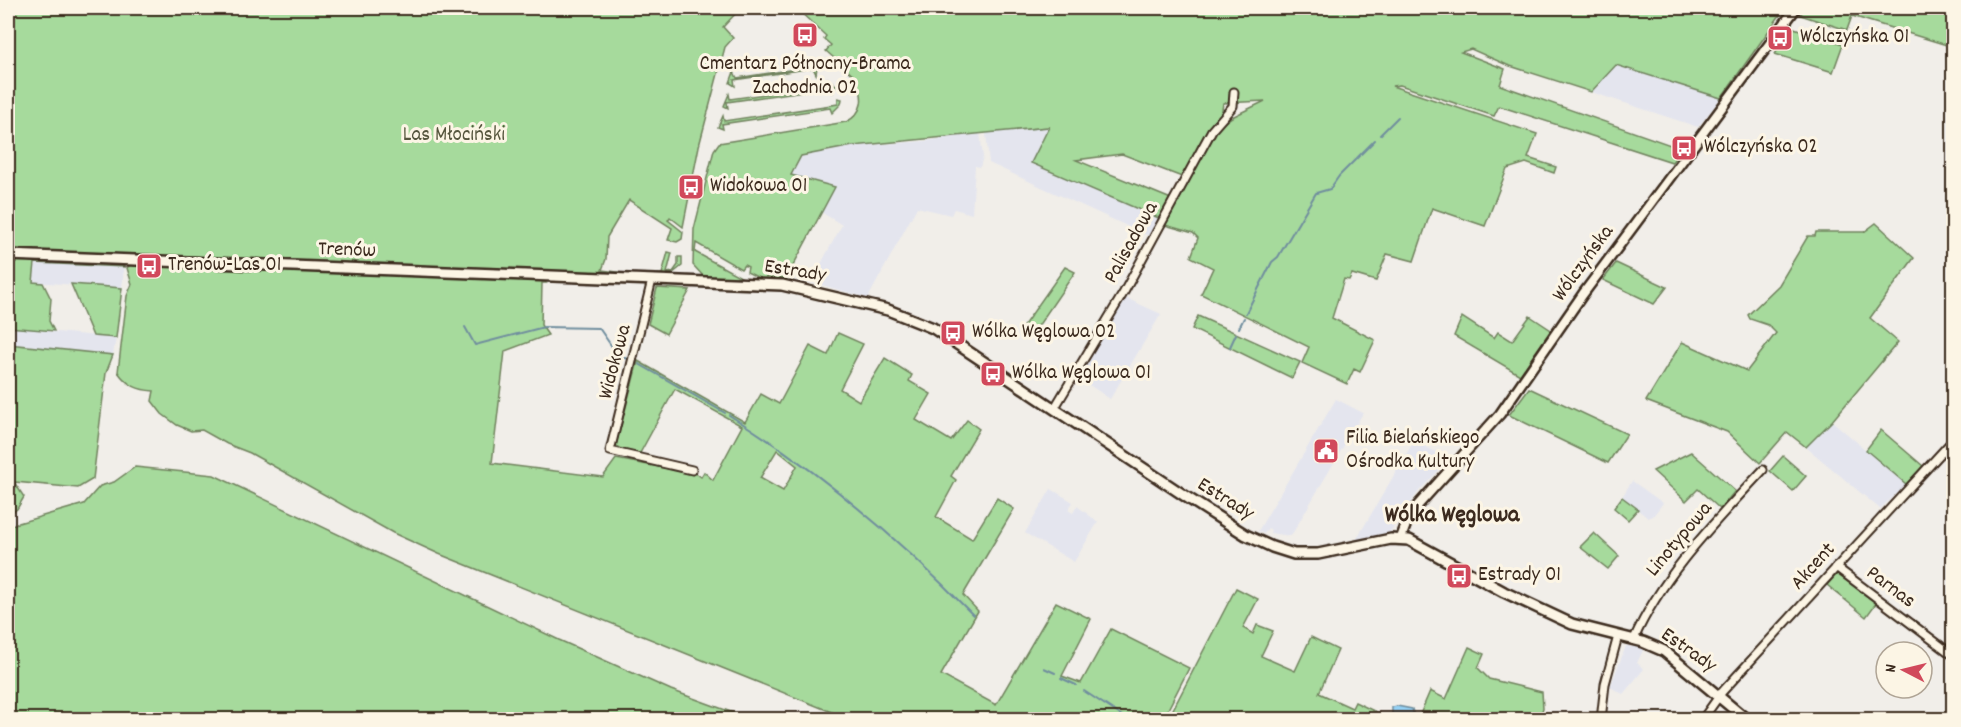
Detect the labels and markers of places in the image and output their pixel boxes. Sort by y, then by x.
bus stop icon: Cmentarz Północny-Brama Zachodnia 02 [790,20,820,50]
bus stop icon: Wólczyńska 01 [1765,23,1795,53]
place label: Wólczyńska 01 [1800,23,1909,53]
place label: Cmentarz Północny-Brama Zachodnia 02 [700,50,912,104]
bus stop icon: Wólczyńska 02 [1669,133,1699,163]
place label: Wólczyńska 02 [1704,133,1818,163]
bus stop icon: Widokowa 01 [676,172,706,202]
place label: Widokowa 01 [710,172,807,202]
bus stop icon: Trenów-Las 01 [134,251,164,281]
place label: Trenów-Las 01 [168,251,281,281]
bus stop icon: Wólka Węglowa 02 [938,318,968,348]
place label: Wólka Węglowa 02 [972,318,1115,348]
bus stop icon: Wólka Węglowa 01 [978,359,1008,389]
place label: Wólka Węglowa 01 [1012,359,1151,389]
place label: Filia Bielańskiego Ośrodka Kultury [1346,424,1479,478]
public building icon: Filia Bielańskiego Ośrodka Kultury [1311,436,1341,466]
bus stop icon: Estrady 01 [1444,561,1474,591]
place label: Estrady 01 [1478,561,1561,591]

